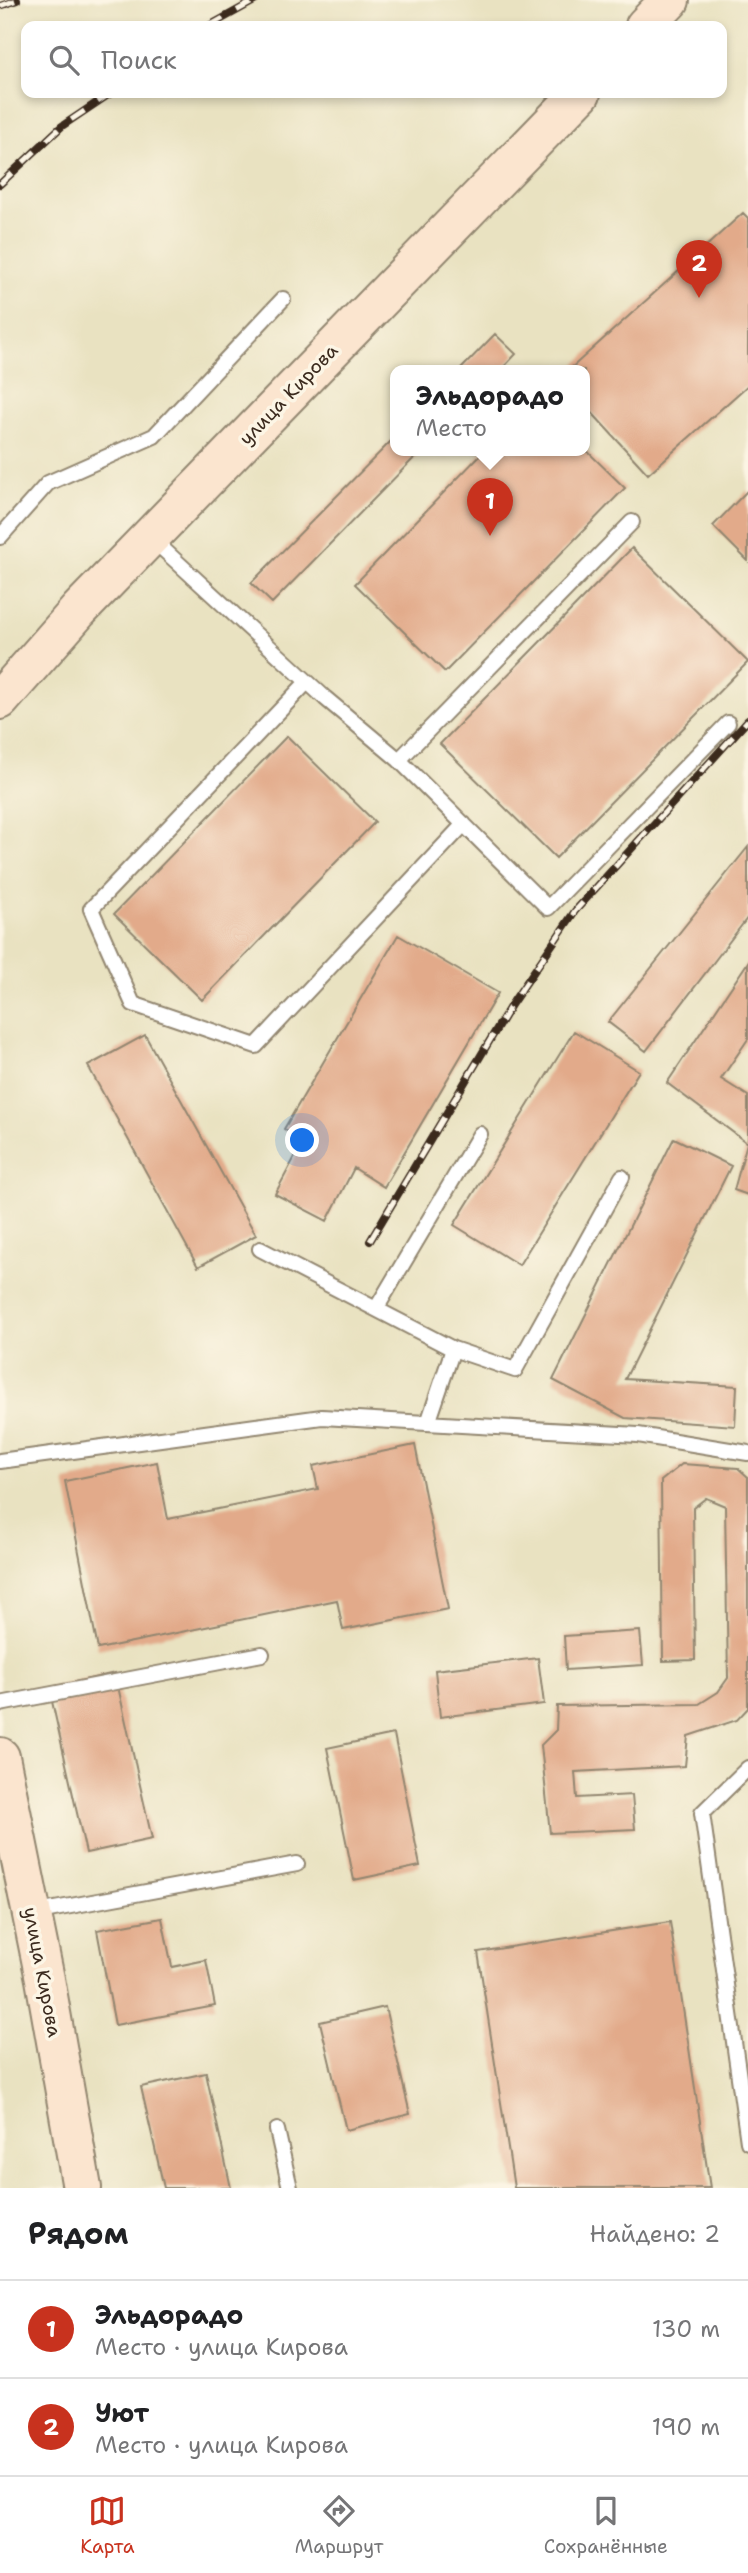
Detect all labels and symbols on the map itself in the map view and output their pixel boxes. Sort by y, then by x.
pin: 2 [676,240,722,298]
street label: улица Кирова [234,338,343,450]
pin: 1 [467,478,513,536]
your location [285,1123,319,1157]
street label: улица Кирова [18,1905,67,2039]

